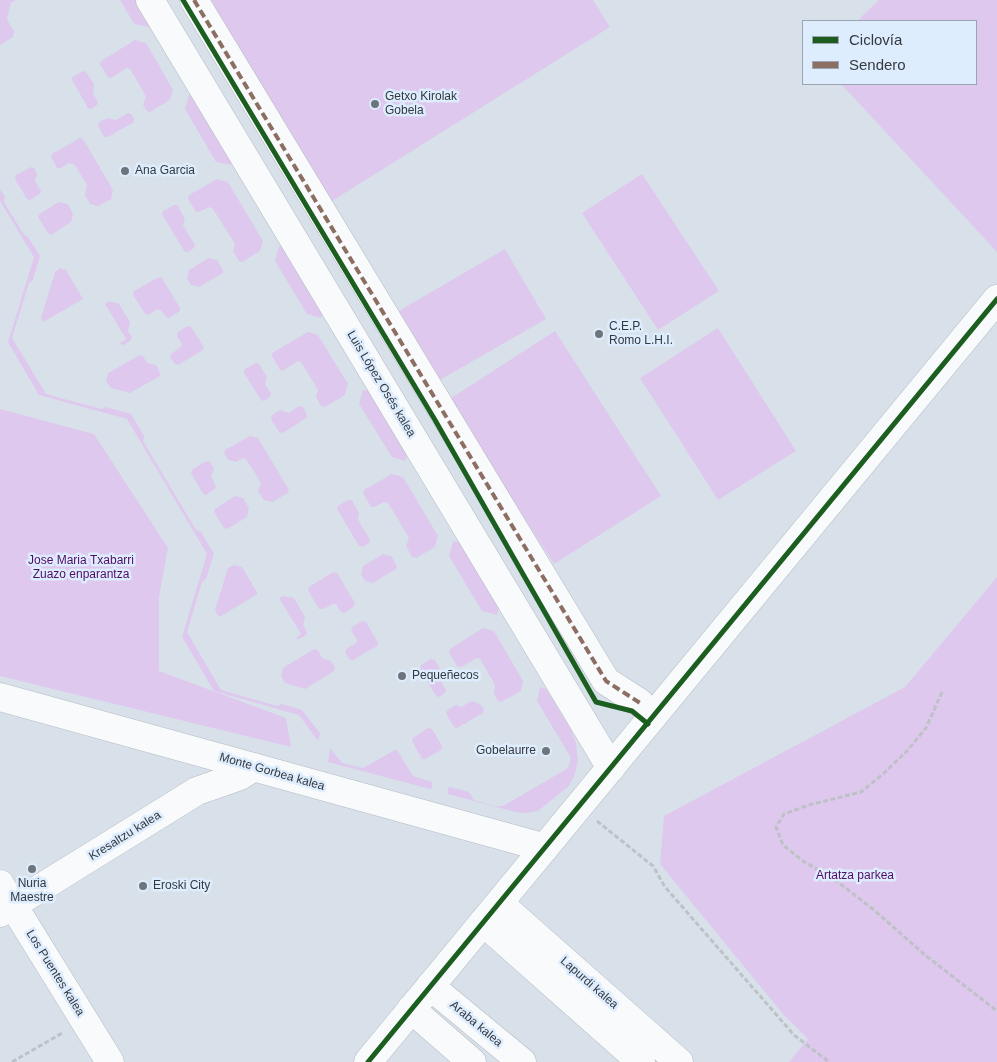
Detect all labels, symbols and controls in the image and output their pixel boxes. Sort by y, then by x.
legend [802,20,977,85]
text: Ciclovía [849,31,902,48]
text: Sendero [849,56,906,73]
place label: Getxo Kirolak Gobela [385,90,457,118]
marker: Getxo Kirolak Gobela [369,98,381,110]
place label: Ana Garcia [135,164,195,178]
marker: Ana Garcia [119,165,131,177]
place label: C.E.P. Romo L.H.I. [609,320,673,348]
street label: Luis López Osés kalea [344,328,418,440]
marker: C.E.P. Romo L.H.I. [593,328,605,340]
park label: Jose Maria Txabarri Zuazo enparantza [28,554,134,582]
place label: Pequeñecos [412,669,479,683]
marker: Pequeñecos [396,670,408,682]
place label: Gobelaurre [476,744,536,758]
marker: Gobelaurre [540,745,552,757]
street label: Monte Gorbea kalea [218,750,326,794]
street label: Kresaltzu kalea [86,808,164,864]
marker: Nuria Maestre [26,863,38,875]
park label: Artatza parkea [816,869,894,883]
place label: Nuria Maestre [10,877,54,905]
place label: Eroski City [153,879,210,893]
marker: Eroski City [137,880,149,892]
street label: Los Puentes kalea [23,927,87,1019]
street label: Lapurdi kalea [557,954,621,1012]
street label: Araba kalea [447,998,505,1050]

